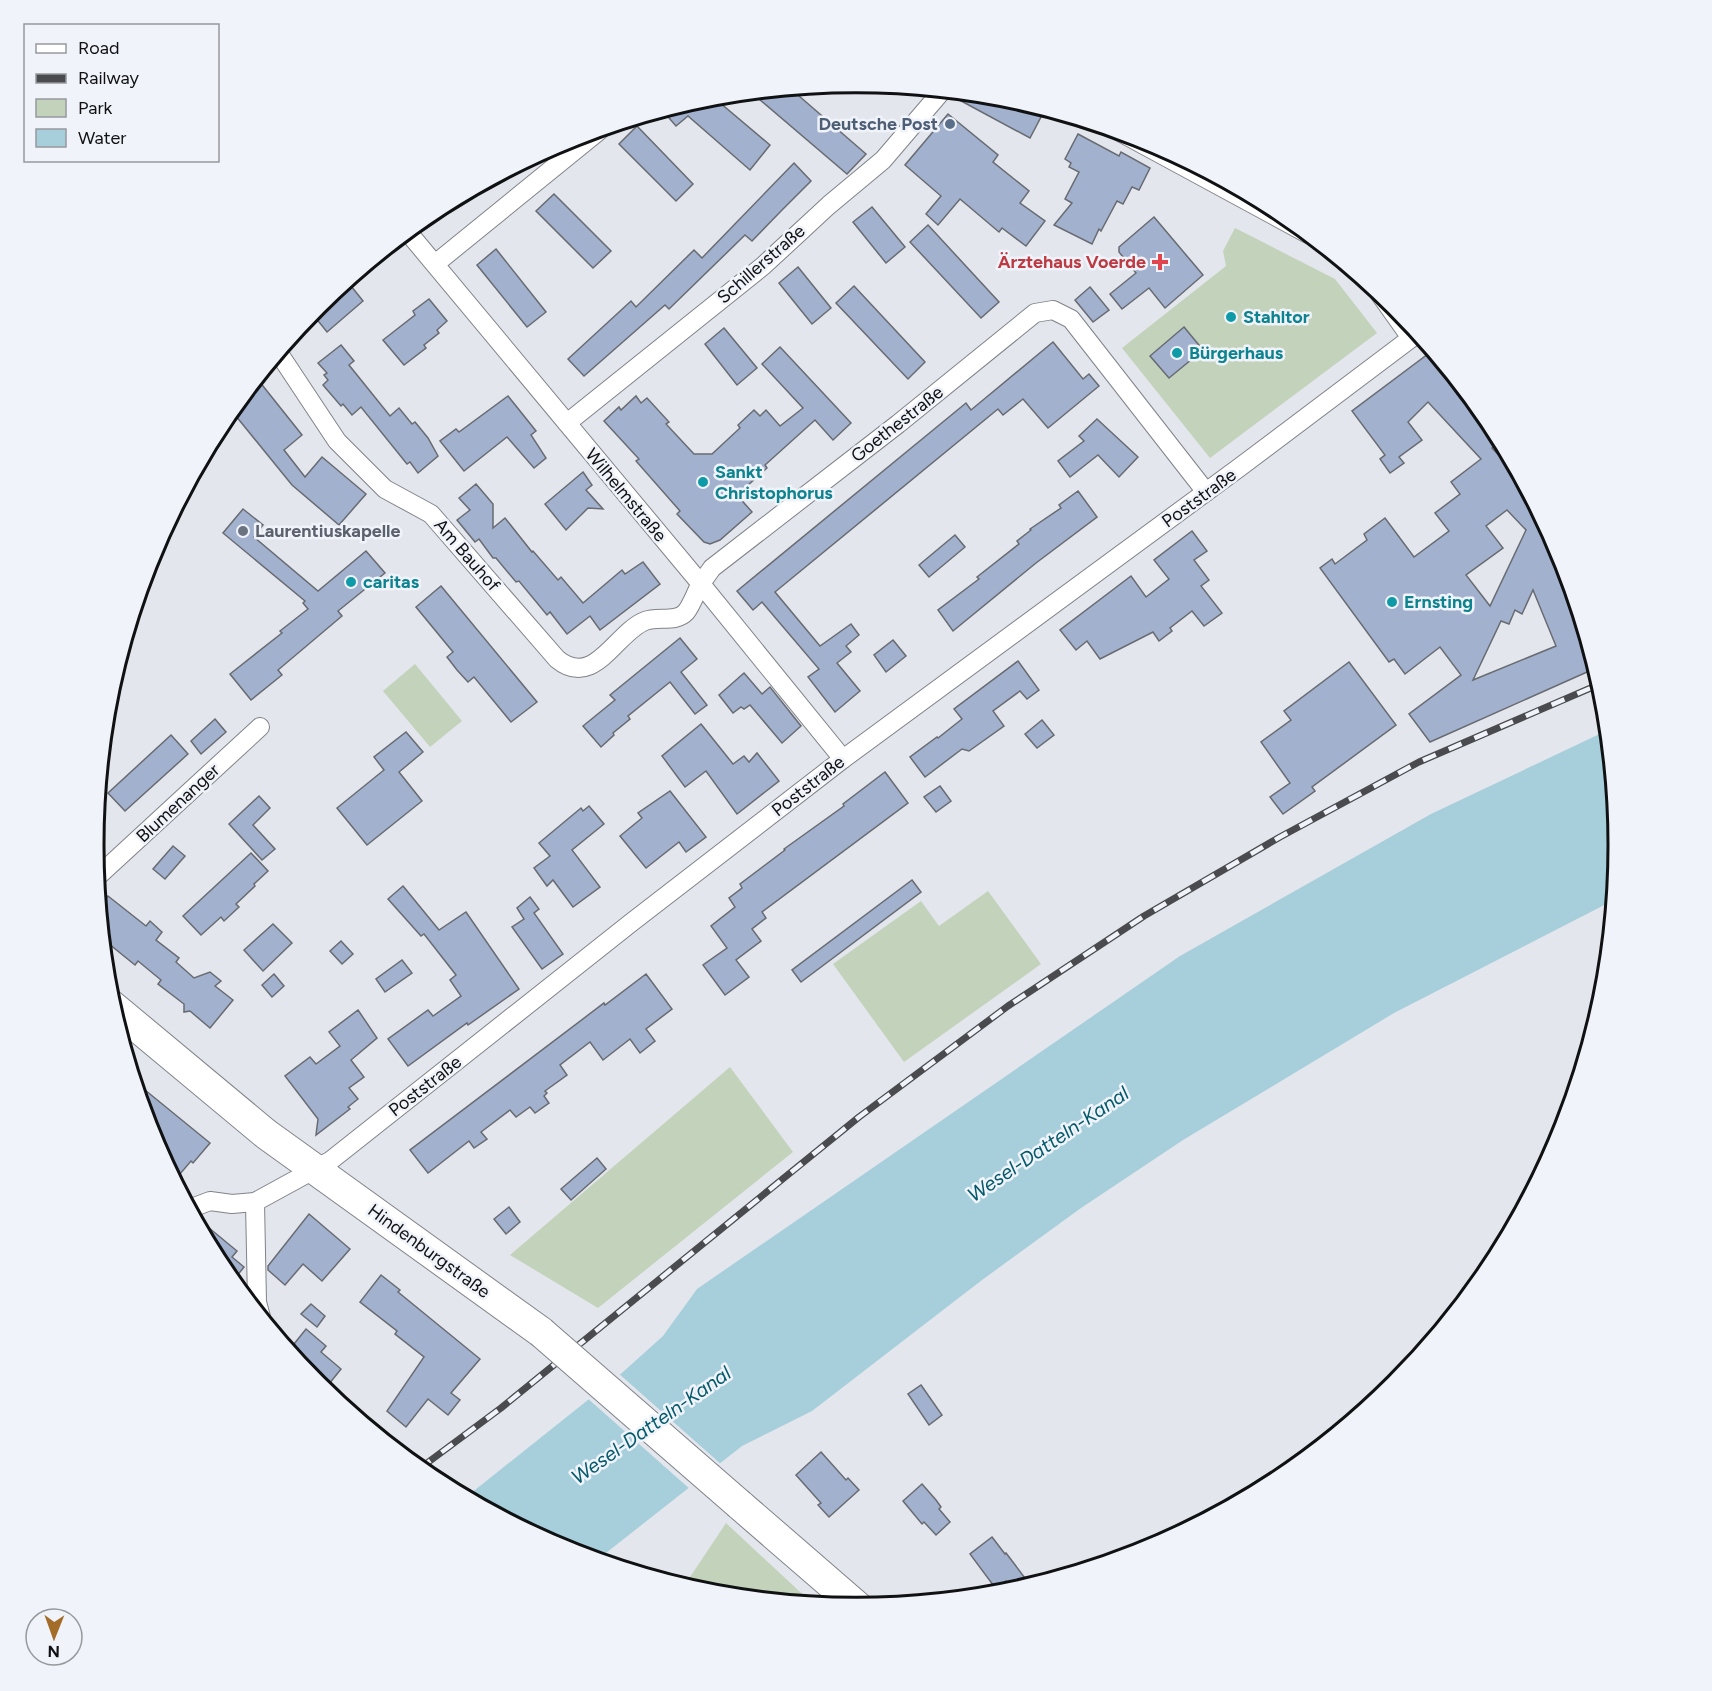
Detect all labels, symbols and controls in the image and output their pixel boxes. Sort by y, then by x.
legend [24,24,219,162]
text: Road [78,37,119,59]
text: Railway [78,67,140,89]
text: Park [78,97,113,119]
place label: Deutsche Post [818,113,938,135]
marker: Deutsche Post [943,117,957,131]
text: Water [78,127,126,149]
street label: Schillerstraße [713,220,810,308]
place label: Ärztehaus Voerde [998,251,1146,273]
marker: Ärztehaus Voerde [1151,253,1169,271]
place label: Stahltor [1243,306,1310,328]
marker: Stahltor [1224,310,1238,324]
place label: Bürgerhaus [1189,342,1284,364]
marker: Bürgerhaus [1170,346,1184,360]
street label: Goethestraße [846,381,948,467]
street label: Wilhelmstraße [581,444,671,546]
place label: Sankt Christophorus [715,461,833,504]
street label: Poststraße [1158,464,1241,532]
marker: Sankt Christophorus [696,475,710,489]
street label: Am Bauhof [429,514,505,596]
place label: Laurentiuskapelle [255,520,401,542]
marker: Laurentiuskapelle [236,524,250,538]
place label: caritas [363,571,420,593]
marker: caritas [344,575,358,589]
place label: Ernsting [1404,591,1473,613]
marker: Ernsting [1385,595,1399,609]
street label: Poststraße [767,751,849,821]
street label: Blumenanger [132,759,224,847]
street label: Poststraße [384,1051,466,1121]
water label: Wesel-Datteln-Kanal [963,1081,1134,1207]
street label: Hindenburgstraße [364,1199,495,1303]
water label: Wesel-Datteln-Kanal [567,1361,736,1489]
north arrow [24,1607,84,1667]
text: N [47,1642,60,1661]

